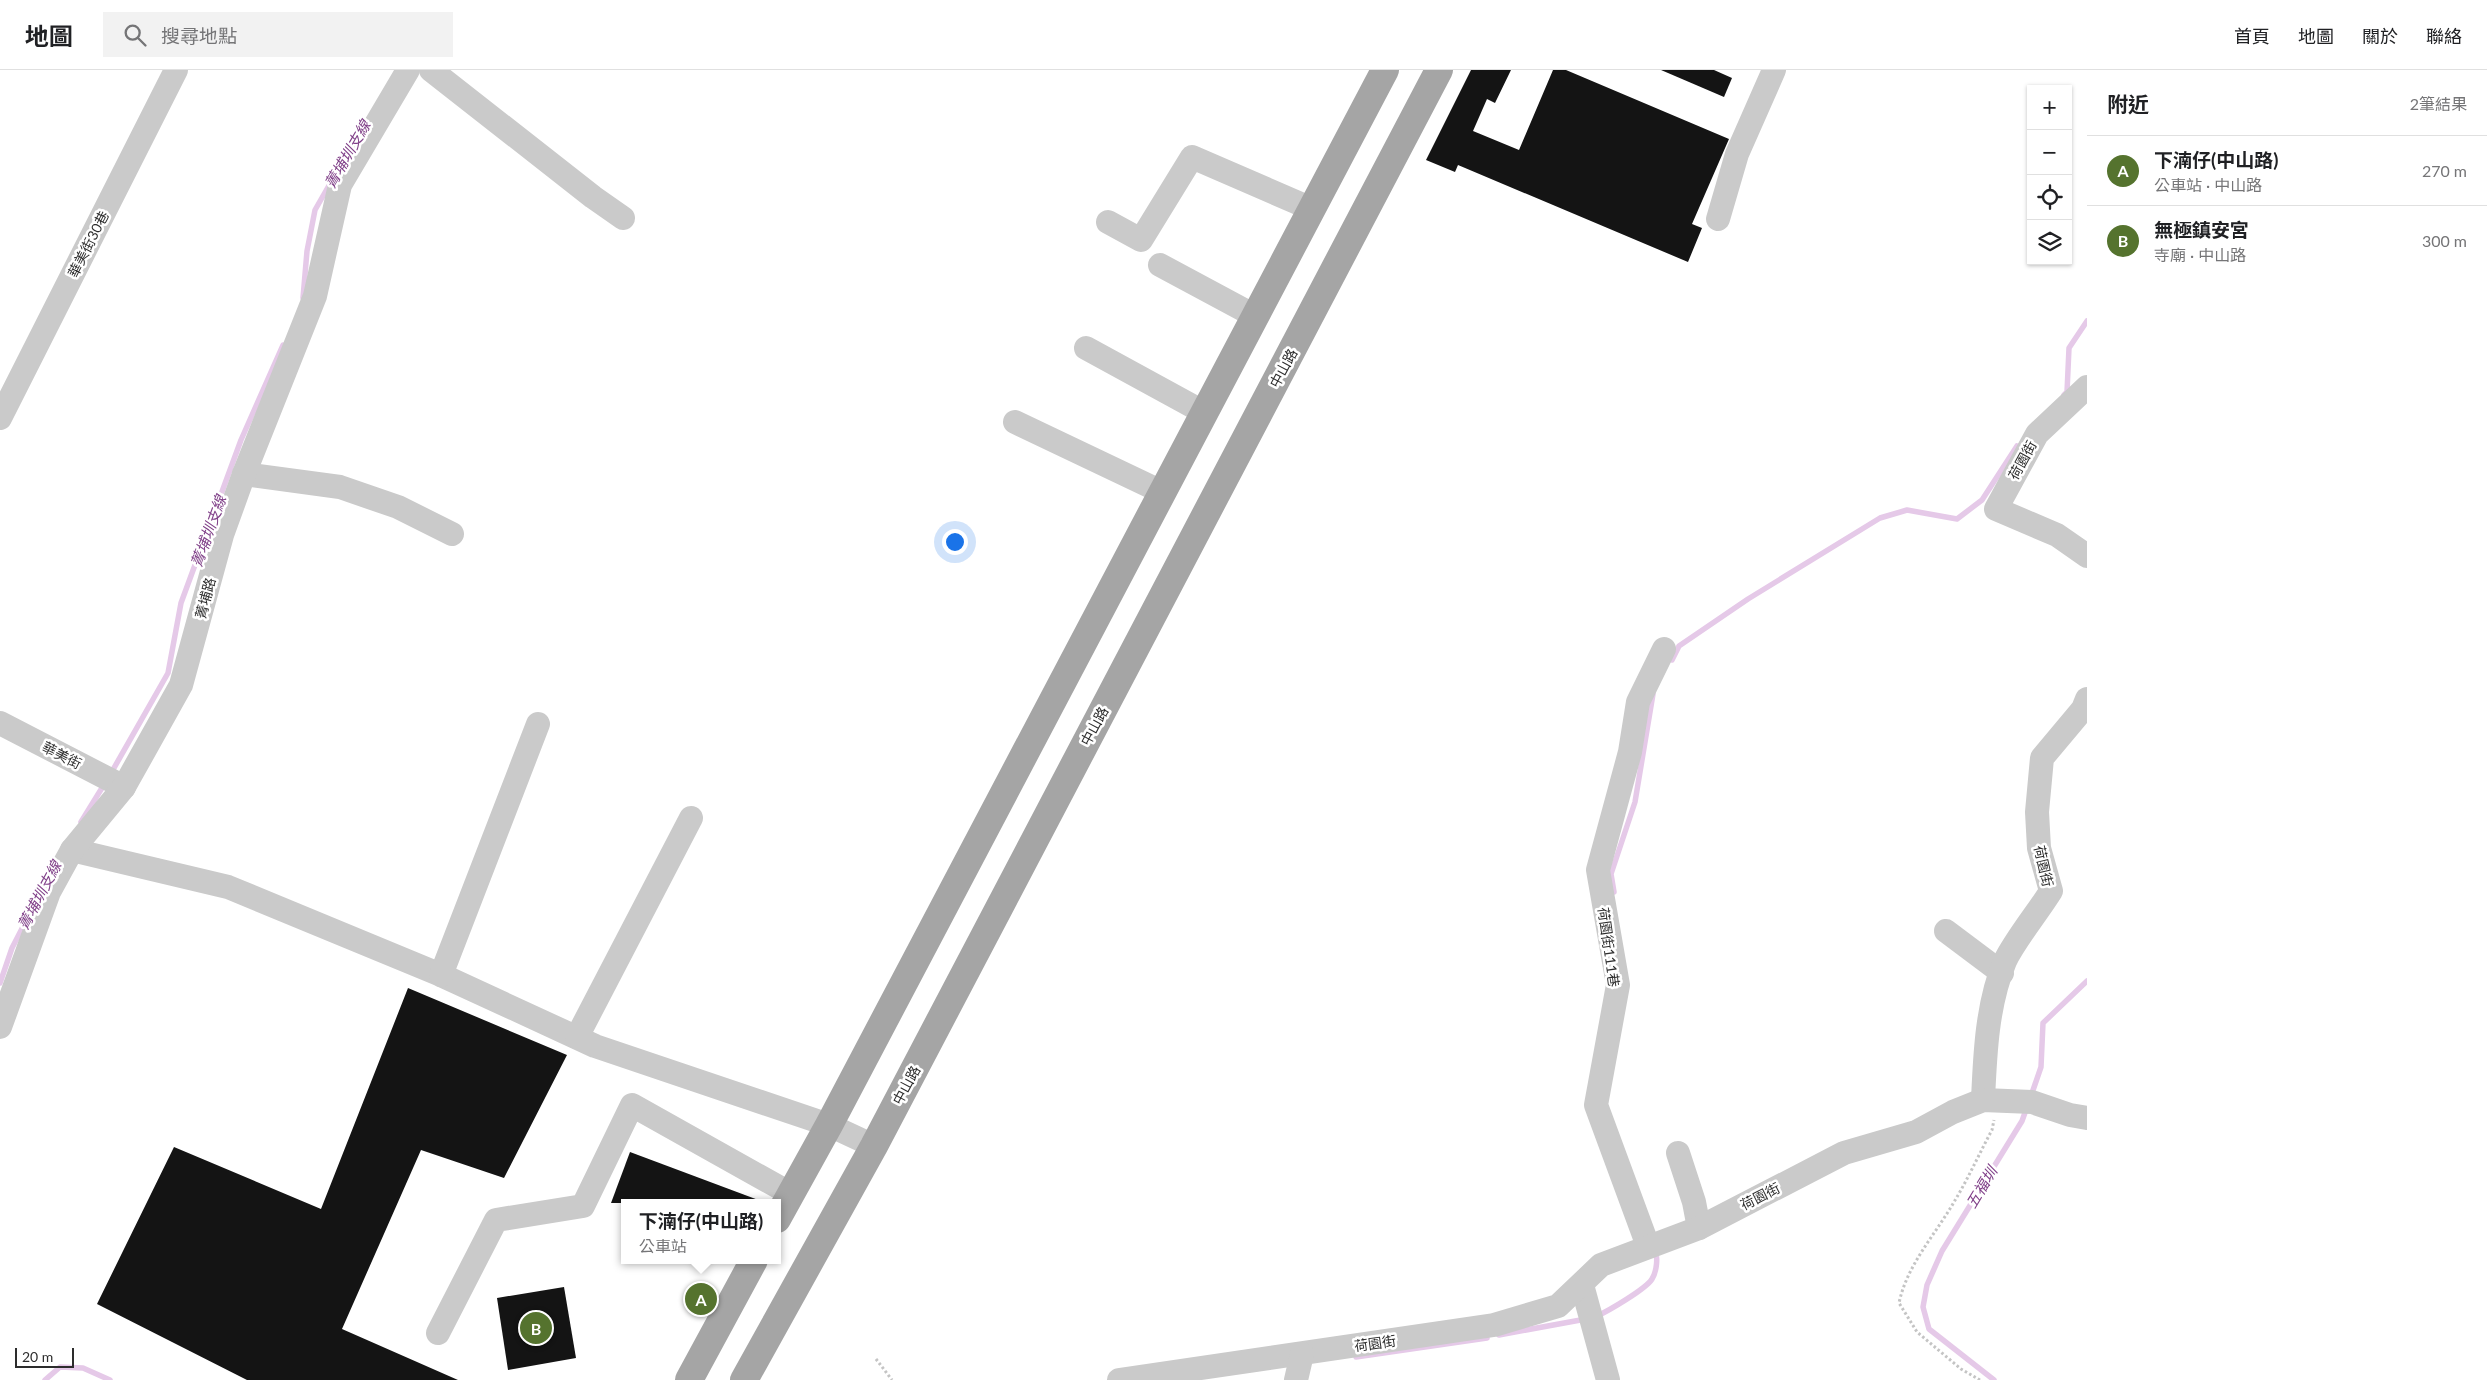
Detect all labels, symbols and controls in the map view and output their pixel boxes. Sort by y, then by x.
search box [103,12,453,57]
text: 地圖 [25,21,73,50]
icon: search [121,21,149,49]
text: 搜尋地點 [161,24,237,47]
text: 首頁 [2234,25,2270,47]
text: 地圖 [2298,25,2334,47]
text: 關於 [2362,25,2398,47]
text: 聯絡 [2426,25,2462,47]
map controls [2027,85,2072,265]
button: + [2027,85,2072,130]
text: 附近 [2107,91,2149,116]
text: 2筆結果 [2410,94,2467,113]
water label: 菁埔圳支線 [320,115,375,191]
button: − [2027,130,2072,175]
text: 下湳仔(中山路) [2154,148,2278,171]
text: A [2117,161,2129,180]
text: 270 m [2422,161,2467,180]
button: locate [2027,175,2072,220]
text: 公車站 · 中山路 [2154,175,2262,194]
street label: 華美街30巷 [64,208,112,280]
text: 無極鎮安宮 [2154,218,2249,241]
button: layers [2027,220,2072,265]
text: B [2118,231,2128,250]
text: 300 m [2422,231,2467,250]
text: 寺廟 · 中山路 [2154,245,2246,264]
street label: 中山路 [1266,345,1300,391]
street label: 荷園街 [2004,438,2040,482]
water label: 菁埔圳支線 [187,491,230,569]
your location [942,529,968,555]
street label: 菁埔路 [191,576,219,620]
street label: 中山路 [1077,703,1111,749]
street label: 華美街 [39,738,85,772]
street label: 荷園街 [2031,844,2057,888]
water label: 菁埔圳支線 [13,856,65,932]
street label: 荷園街111巷 [1595,906,1623,988]
street label: 中山路 [889,1062,923,1108]
water label: 五福圳 [1962,1161,2001,1211]
street label: 荷園街 [1737,1179,1783,1213]
popup [621,1199,781,1264]
text: 下湳仔(中山路) [639,1209,763,1232]
text: 公車站 [639,1236,687,1255]
pin: A [685,1280,717,1318]
pin: B [520,1309,552,1347]
street label: 荷園街 [1353,1332,1397,1354]
scale bar [15,1345,74,1368]
text: 20 m [22,1348,53,1365]

